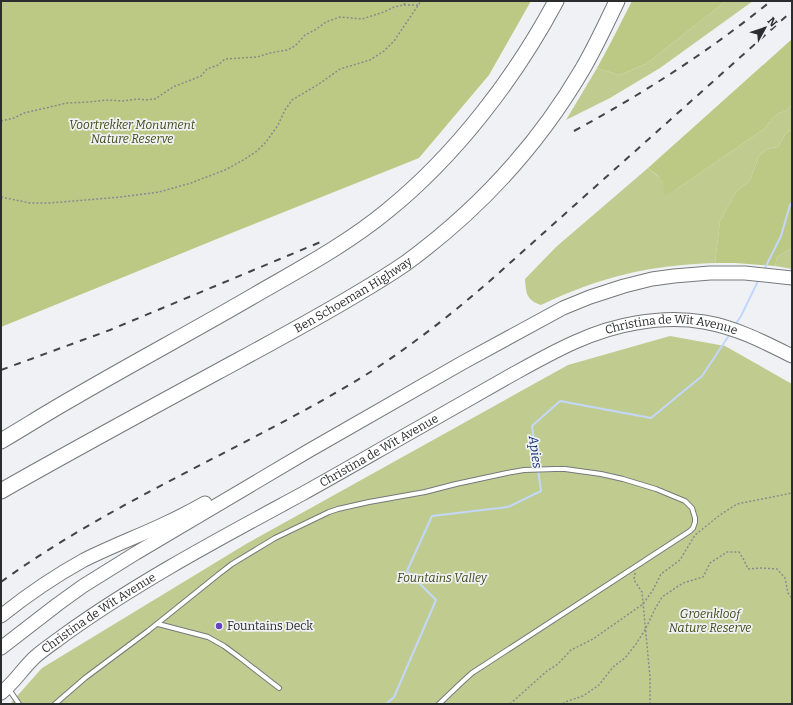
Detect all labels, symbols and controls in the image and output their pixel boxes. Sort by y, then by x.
north arrow [745,8,785,48]
text: N [765,14,780,30]
park label: Voortrekker Monument Nature Reserve [69,118,196,146]
street label: Ben Schoeman Highway [292,254,415,336]
street label: Christina de Wit Avenue [603,312,740,338]
street label: Christina de Wit Avenue [317,411,441,490]
water label: Apies [526,434,545,469]
street label: Christina de Wit Avenue [39,570,158,656]
park label: Fountains Valley [397,571,488,585]
park label: Groenkloof Nature Reserve [669,607,751,635]
place label: Fountains Deck [227,619,313,633]
marker: Fountains Deck [214,621,224,631]

